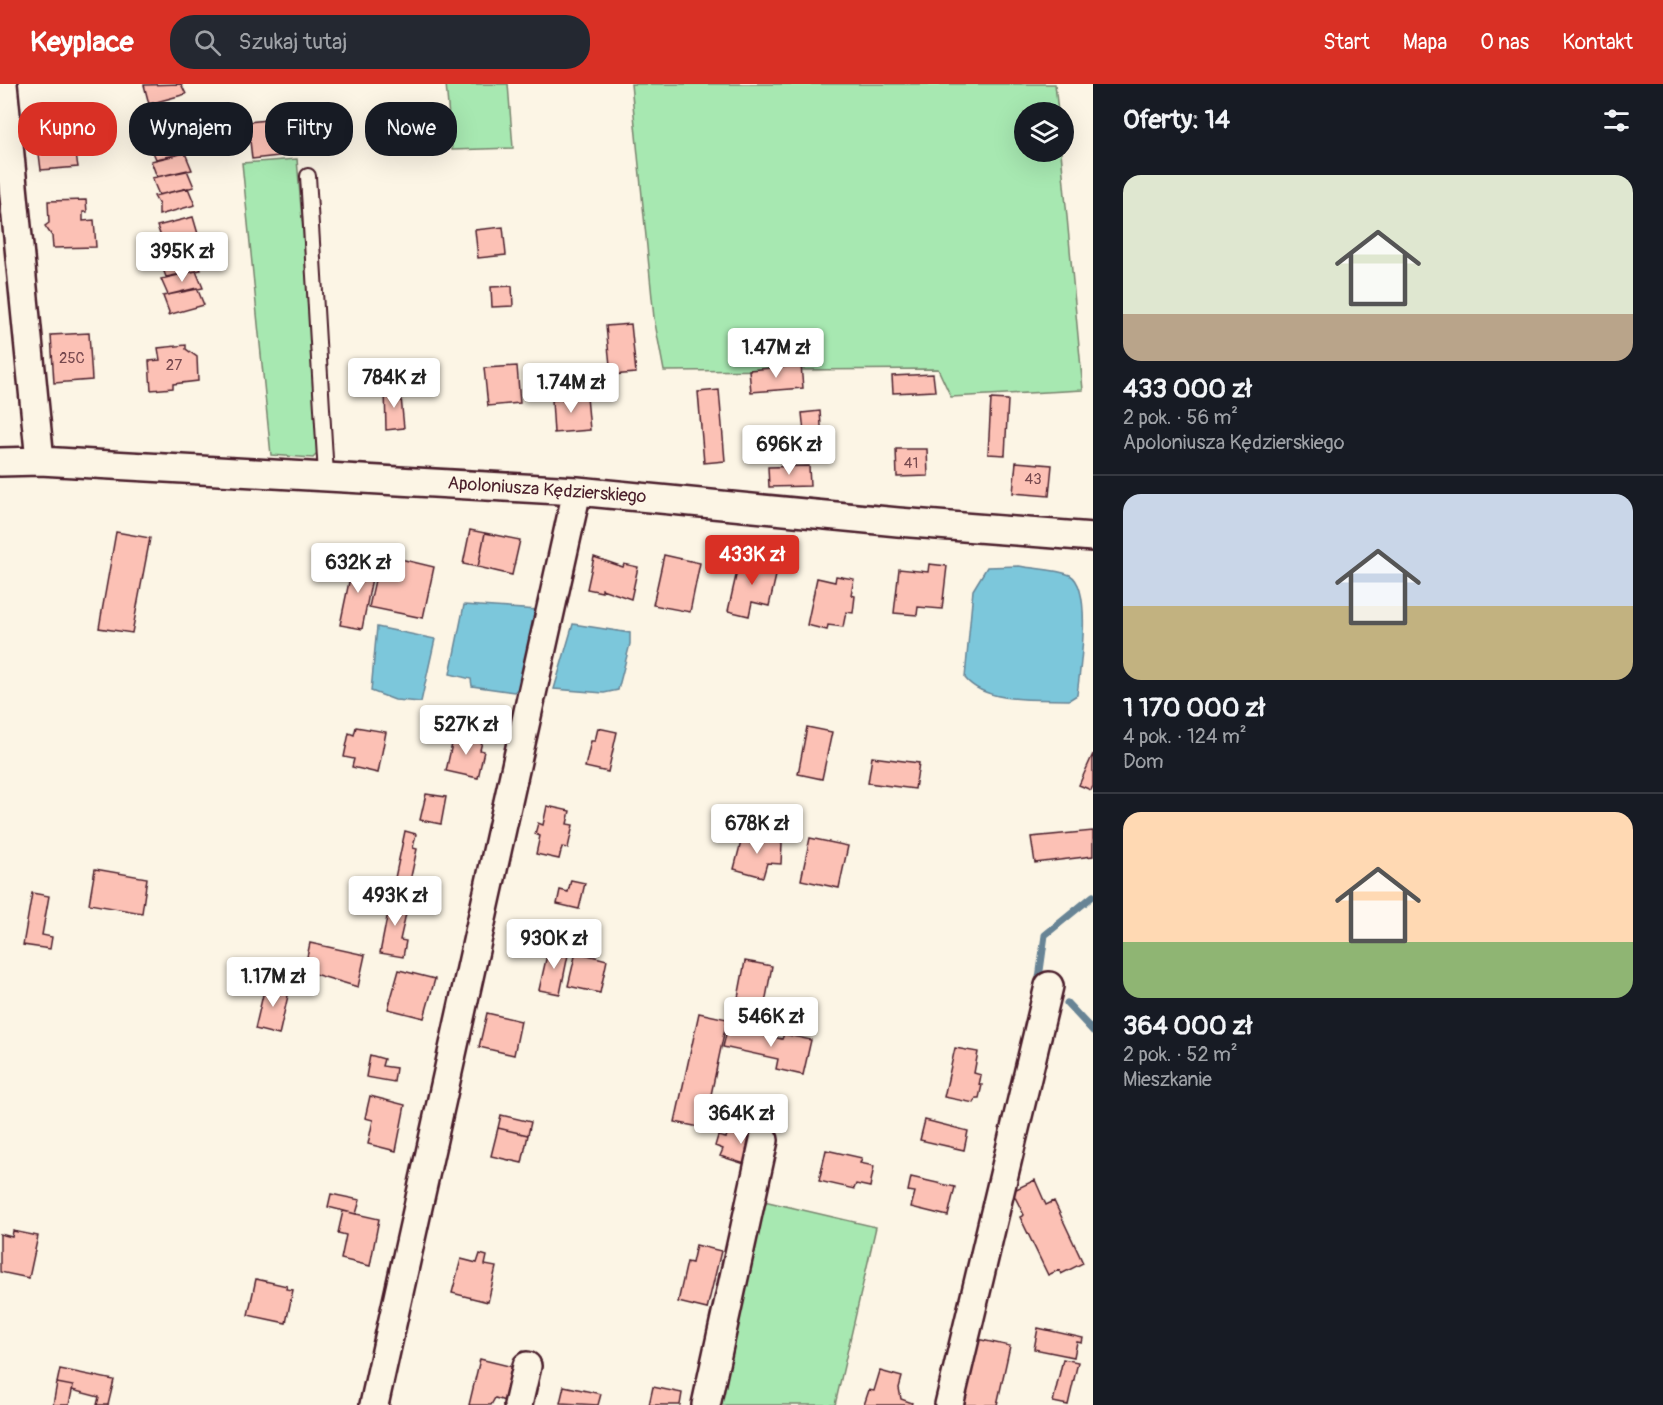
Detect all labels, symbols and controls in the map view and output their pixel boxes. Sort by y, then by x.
search box [170,15,590,69]
text: Keyplace [30,25,134,60]
icon: search [191,26,224,59]
text: Szukaj tutaj [239,28,347,56]
text: Start [1323,29,1370,56]
text: Mapa [1403,29,1447,56]
text: O nas [1480,29,1529,56]
text: Kontakt [1562,29,1633,56]
chip: Kupno [18,102,117,156]
chip: Wynajem [129,102,253,156]
chip: Filtry [265,102,353,156]
chip: Nowe [365,102,457,156]
map controls [1014,102,1074,162]
button: layers [1014,102,1074,162]
text: Oferty: 14 [1123,104,1230,136]
icon: filters [1600,104,1633,137]
icon: home [1324,214,1432,322]
pin: 395K zł [127,232,237,283]
text: 395K zł [150,239,214,264]
pin: 1.47M zł [714,328,838,379]
text: 1.47M zł [742,335,810,360]
house number: 25C [59,349,85,368]
house number: 27 [166,356,182,375]
pin: 784K zł [339,358,449,409]
pin: 1.74M zł [509,363,633,414]
text: 784K zł [362,365,426,390]
text: 1.74M zł [537,370,605,395]
text: 433 000 zł [1123,373,1252,405]
text: 2 pok. · 56 m² [1123,405,1238,430]
pin: 696K zł [734,425,844,476]
text: Apoloniusza Kędzierskiego [1123,430,1344,455]
text: 696K zł [756,432,822,457]
house number: 41 [904,454,918,473]
house number: 43 [1024,470,1042,489]
street label: Apoloniusza Kędzierskiego [447,472,648,508]
icon: home [1324,533,1432,641]
pin: 433K zł [697,535,807,586]
text: 433K zł [719,542,785,567]
pin: 632K zł [303,543,413,594]
text: 632K zł [325,550,391,575]
text: 1 170 000 zł [1123,692,1265,724]
pin: 527K zł [411,705,521,756]
text: 527K zł [434,712,498,737]
text: 4 pok. · 124 m² [1123,724,1247,749]
text: Dom [1123,749,1163,774]
pin: 678K zł [702,804,812,855]
text: 678K zł [725,811,789,836]
icon: home [1324,851,1432,959]
pin: 493K zł [340,876,450,927]
text: 493K zł [363,883,427,908]
pin: 930K zł [499,919,609,970]
text: 930K zł [521,926,587,951]
pin: 1.17M zł [211,957,335,1008]
text: 1.17M zł [241,964,305,989]
pin: 546K zł [716,997,826,1048]
text: 546K zł [738,1004,804,1029]
text: 364 000 zł [1123,1010,1252,1042]
text: 2 pok. · 52 m² [1123,1042,1238,1067]
text: Mieszkanie [1123,1067,1212,1092]
pin: 364K zł [686,1094,796,1145]
text: 364K zł [708,1101,774,1126]

